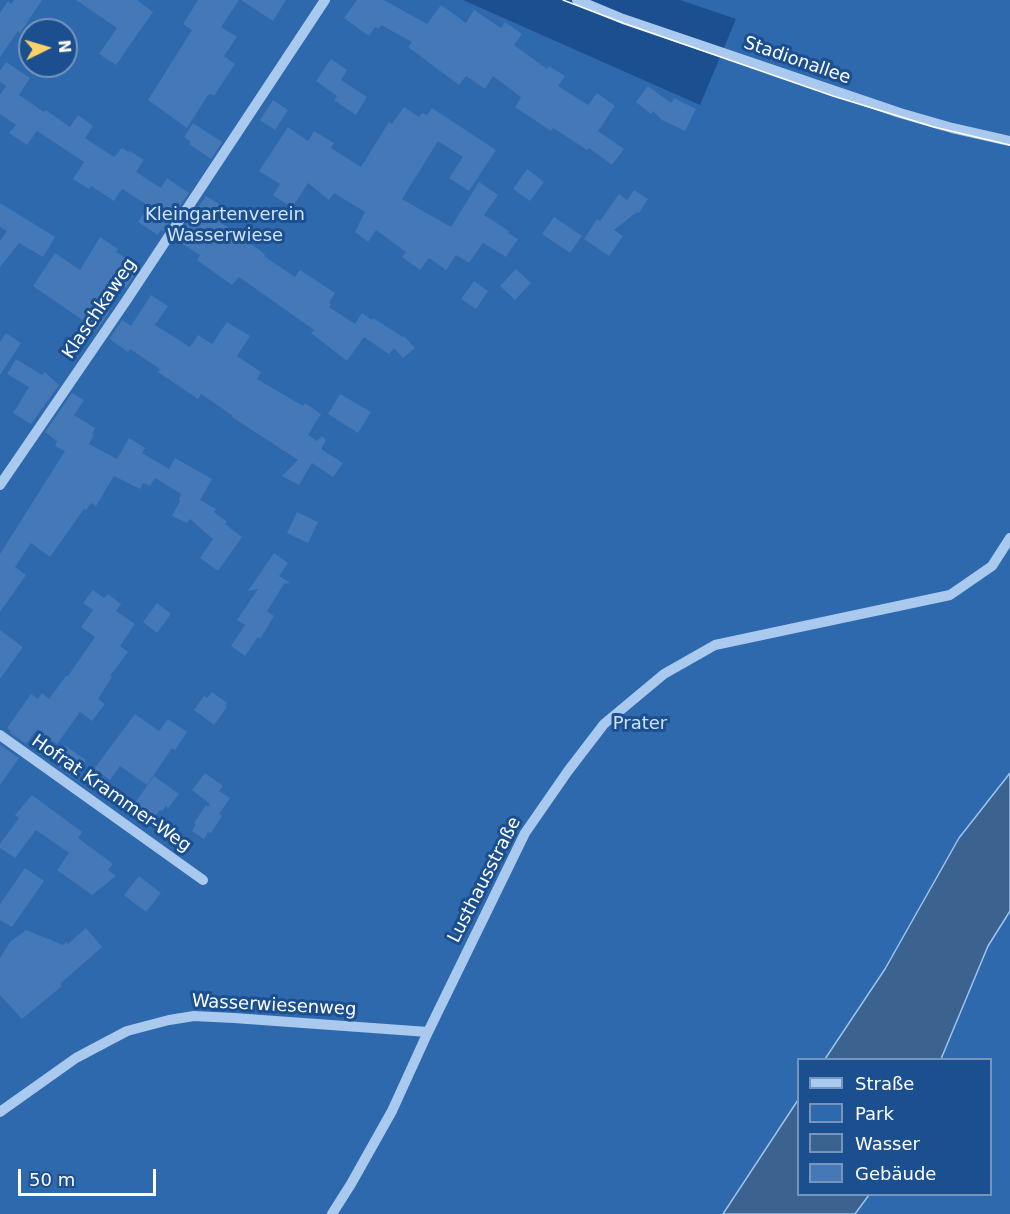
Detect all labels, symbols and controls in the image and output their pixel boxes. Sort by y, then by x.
north arrow [18,18,78,78]
street label: Stadionallee [741,33,853,89]
text: N [54,39,74,54]
park label: Kleingartenverein Wasserwiese [145,204,305,246]
street label: Klaschkaweg [58,255,142,363]
park label: Prater [613,713,667,735]
street label: Hofrat Krammer-Weg [27,731,195,857]
street label: Lusthausstraße [444,814,526,946]
street label: Wasserwiesenweg [191,991,357,1021]
legend [797,1058,992,1196]
text: Straße [855,1073,914,1094]
text: Park [855,1103,894,1124]
text: Wasser [855,1133,920,1154]
scale bar [21,1157,159,1195]
text: Gebäude [855,1163,936,1184]
text: 50 m [29,1169,75,1190]

